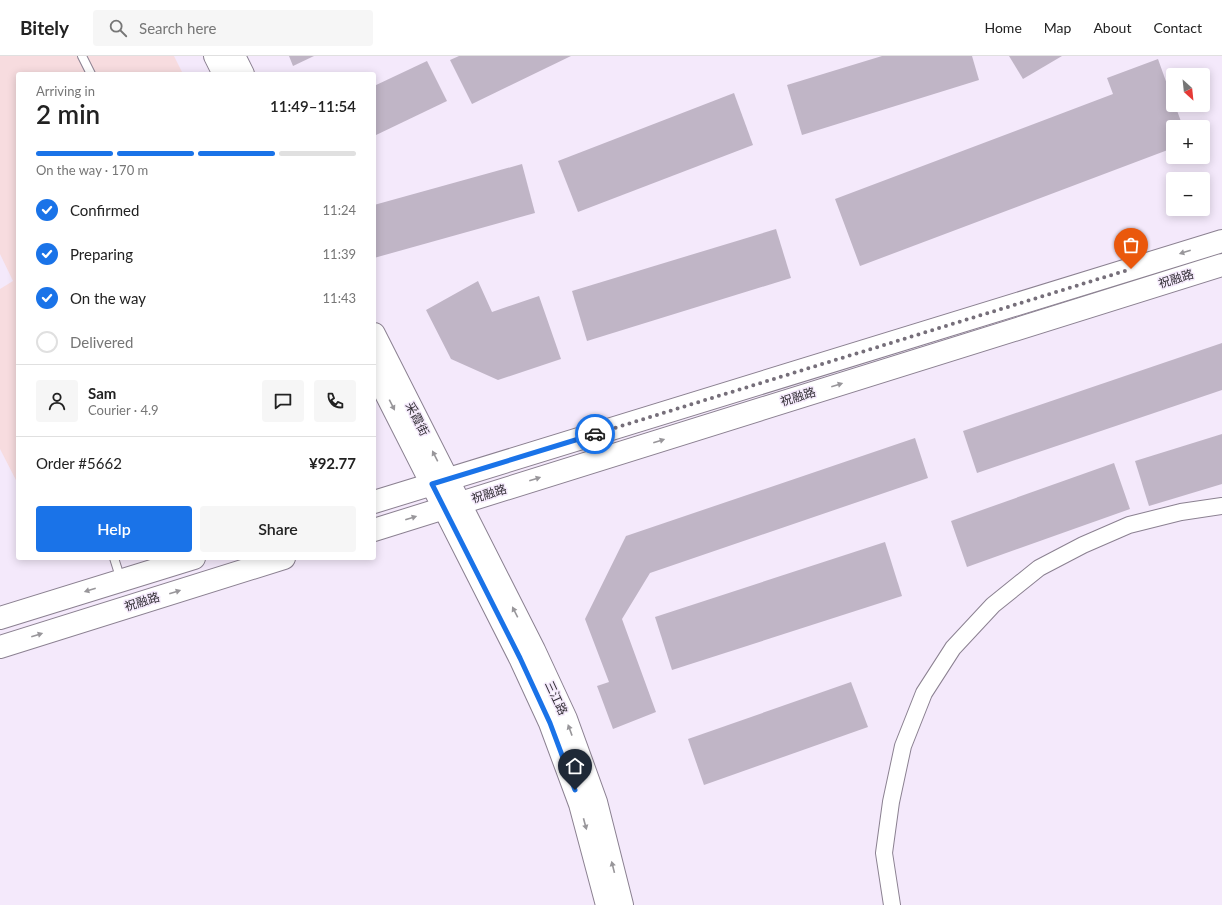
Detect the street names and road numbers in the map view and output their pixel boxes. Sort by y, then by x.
street label: 祝融路 [1156,266,1195,291]
street label: 祝融路 [778,384,817,409]
street label: 采霞街 [403,399,432,438]
street label: 祝融路 [469,481,508,506]
street label: 祝融路 [122,589,161,614]
street label: 三江路 [542,678,571,717]

